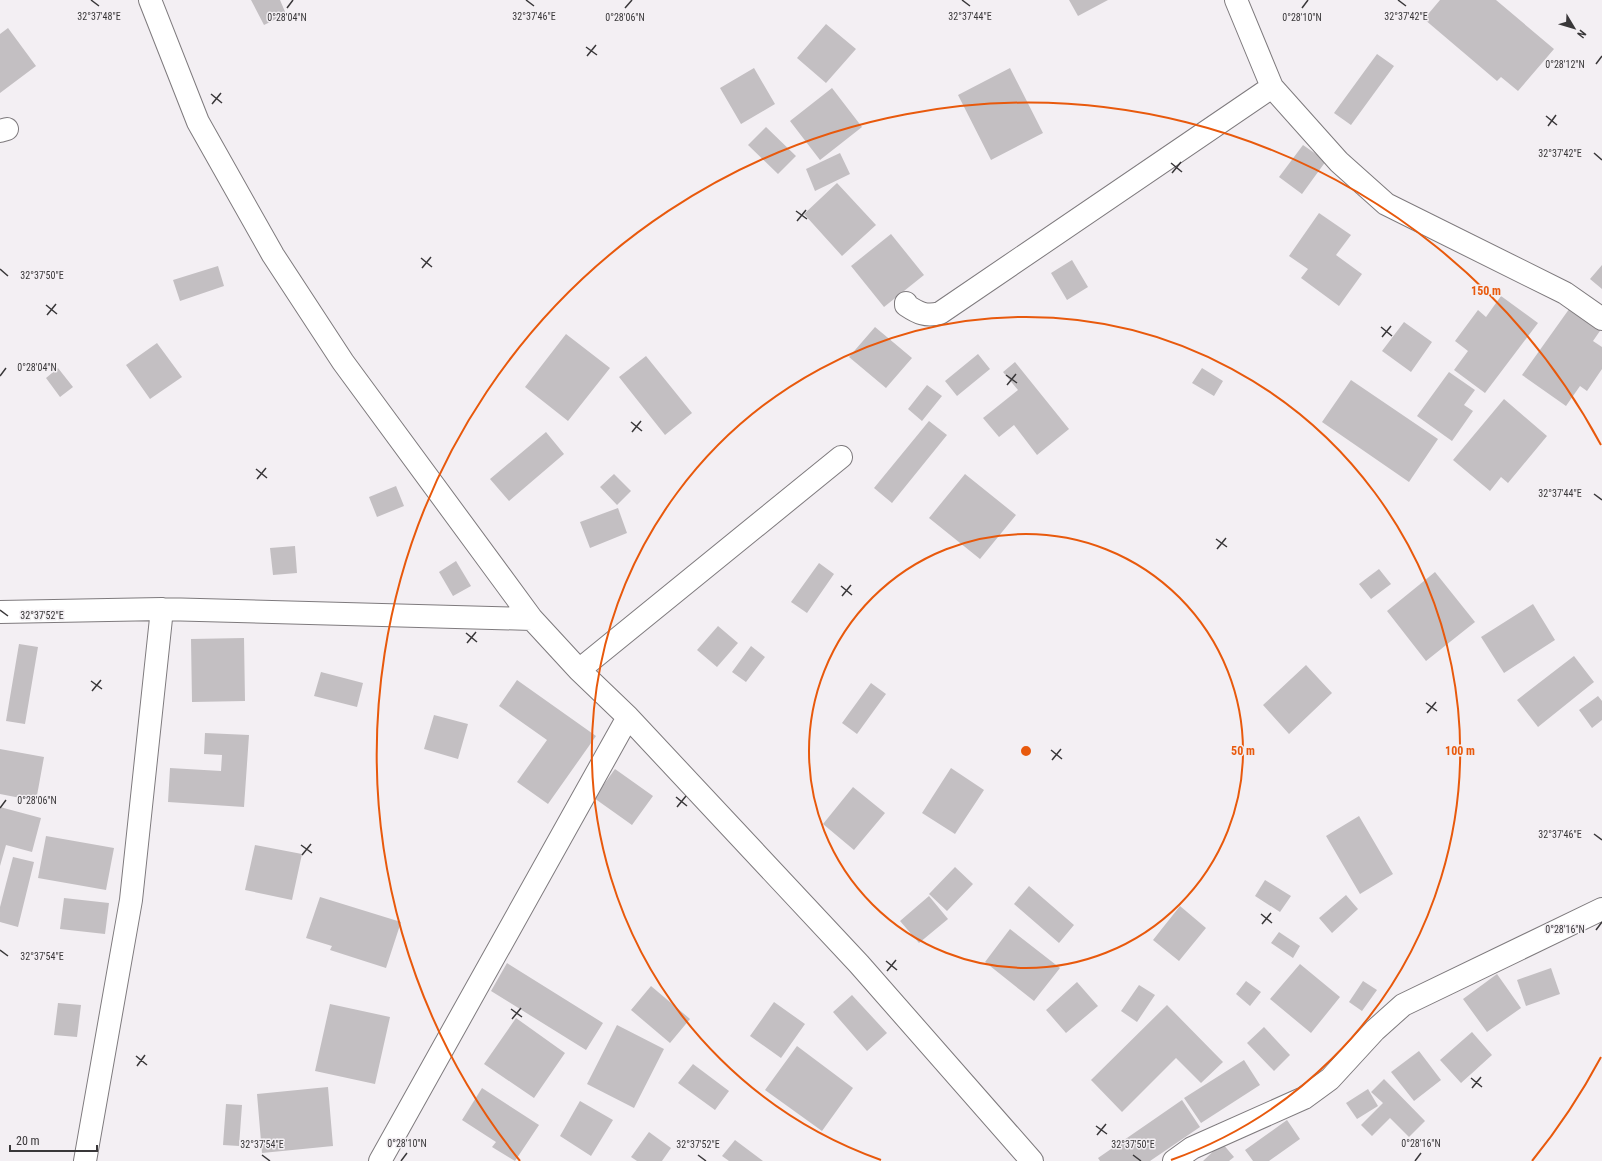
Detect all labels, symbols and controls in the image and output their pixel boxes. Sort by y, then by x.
north arrow [1554,8,1594,48]
text: 32°37'48"E [77,11,121,22]
text: 32°37'46"E [512,11,556,22]
text: 32°37'44"E [948,11,992,22]
text: 32°37'42"E [1384,11,1428,22]
text: 0°28'04"N [267,12,307,23]
text: 0°28'06"N [605,12,645,23]
text: 0°28'10"N [1282,12,1322,23]
text: N [1574,27,1589,41]
text: 0°28'12"N [1545,59,1585,70]
text: 32°37'42"E [1538,148,1582,159]
text: 32°37'50"E [20,270,64,281]
text: 150 m [1471,284,1501,298]
text: 0°28'04"N [17,362,57,373]
text: 32°37'44"E [1538,488,1582,499]
text: 32°37'52"E [20,610,64,621]
centre of rings [1019,744,1033,758]
text: 50 m [1231,744,1255,758]
text: 100 m [1445,744,1475,758]
text: 0°28'06"N [17,795,57,806]
text: 32°37'46"E [1538,829,1582,840]
text: 0°28'16"N [1545,924,1585,935]
text: 32°37'54"E [20,951,64,962]
scale bar [10,1127,97,1153]
text: 20 m [16,1134,40,1148]
text: 0°28'10"N [387,1138,427,1149]
text: 0°28'16"N [1401,1138,1441,1149]
text: 32°37'54"E [240,1139,284,1150]
text: 32°37'52"E [676,1139,720,1150]
text: 32°37'50"E [1111,1139,1155,1150]

